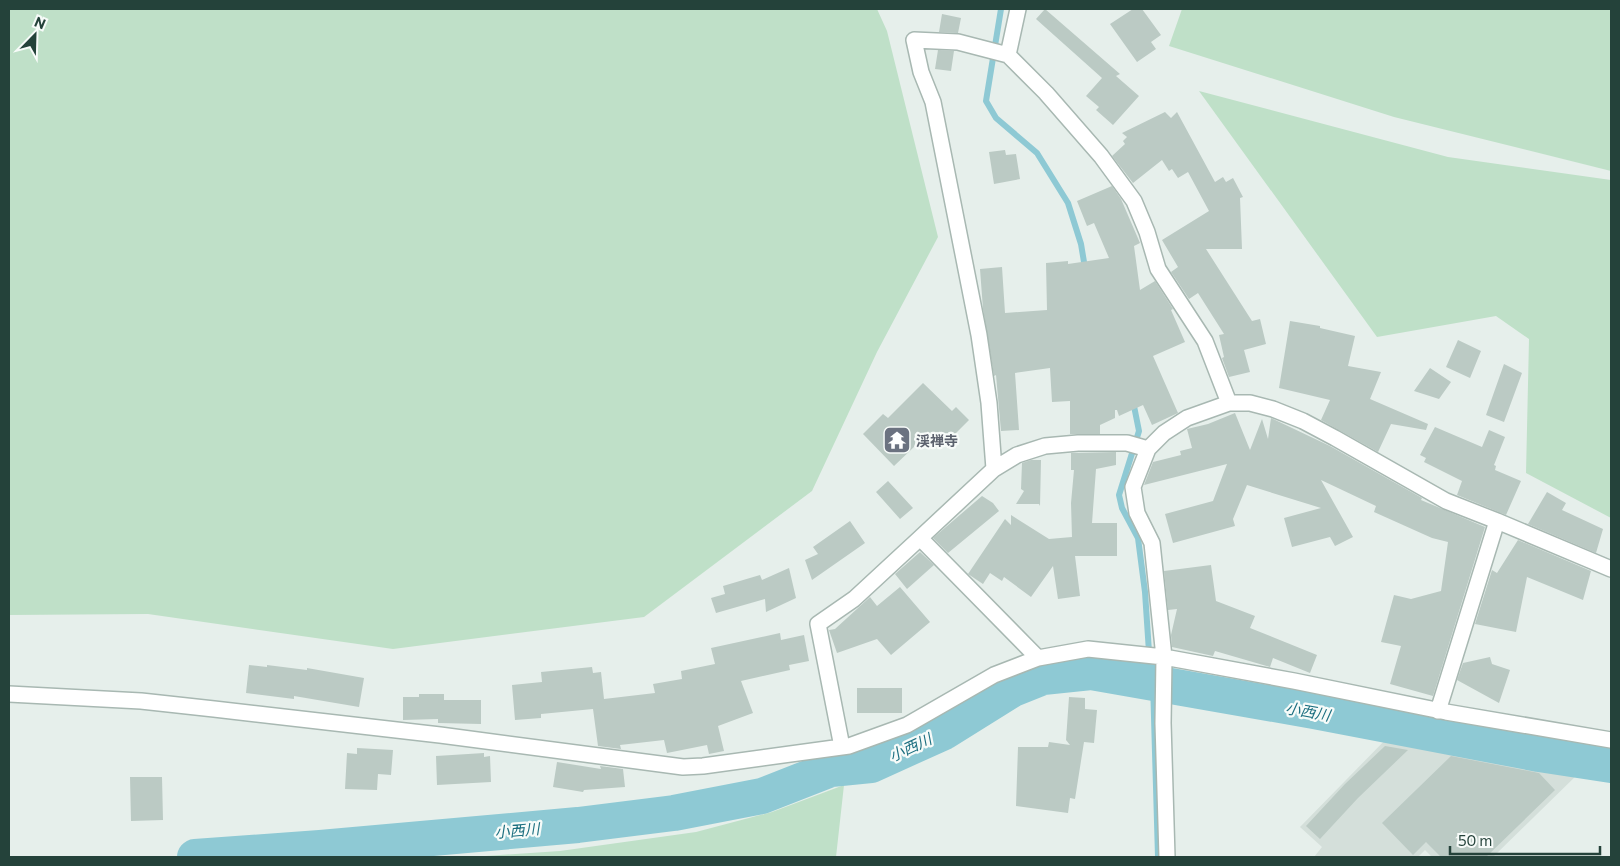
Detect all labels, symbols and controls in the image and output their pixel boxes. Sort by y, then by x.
north arrow [10,10,60,60]
text: N [32,13,48,32]
temple icon: 渓禅寺 [882,425,912,455]
place label: 渓禅寺 [916,432,958,449]
water label: 小西川 [1284,698,1334,724]
water label: 小西川 [886,728,936,765]
water label: 小西川 [494,819,542,841]
scale bar [1450,824,1600,856]
text: 50 m [1458,831,1492,849]

